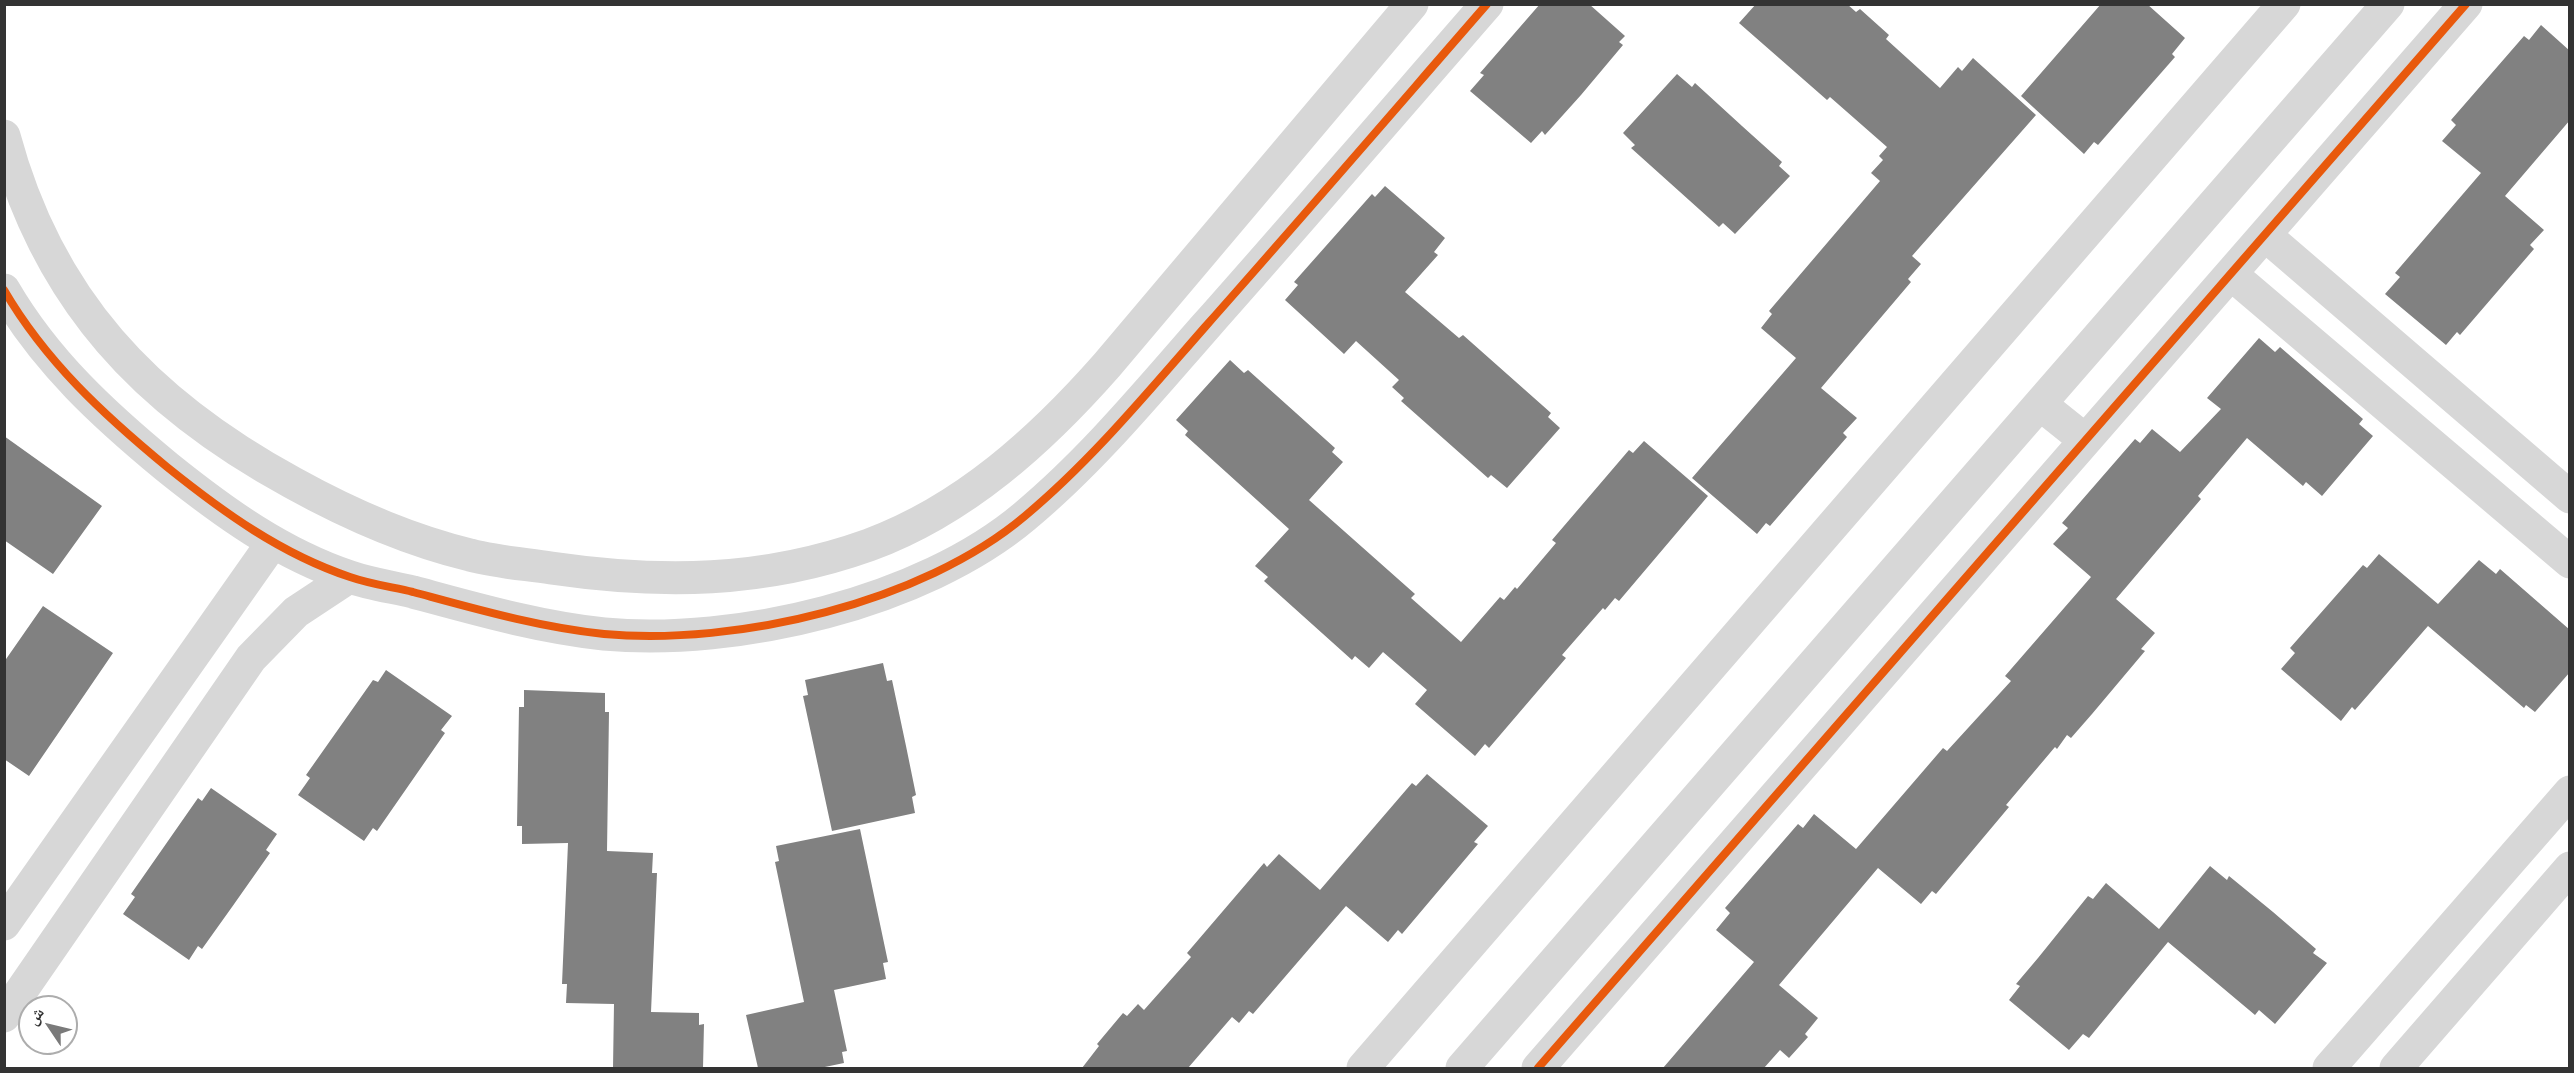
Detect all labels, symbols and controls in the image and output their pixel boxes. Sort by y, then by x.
north arrow [18,995,78,1055]
text: ش [21,1003,49,1029]

